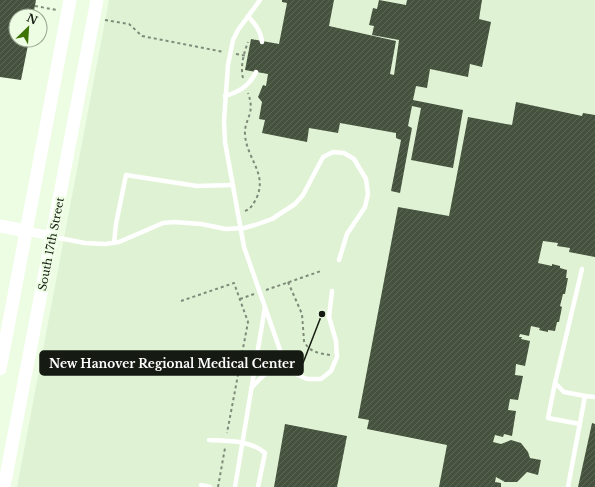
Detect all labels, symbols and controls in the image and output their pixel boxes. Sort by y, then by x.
north arrow [8,8,48,48]
text: N [25,10,40,28]
street label: South 17th Street [35,195,67,292]
callout: New Hanover Regional Medical Center [40,351,303,375]
text: New Hanover Regional Medical Center [49,356,295,371]

